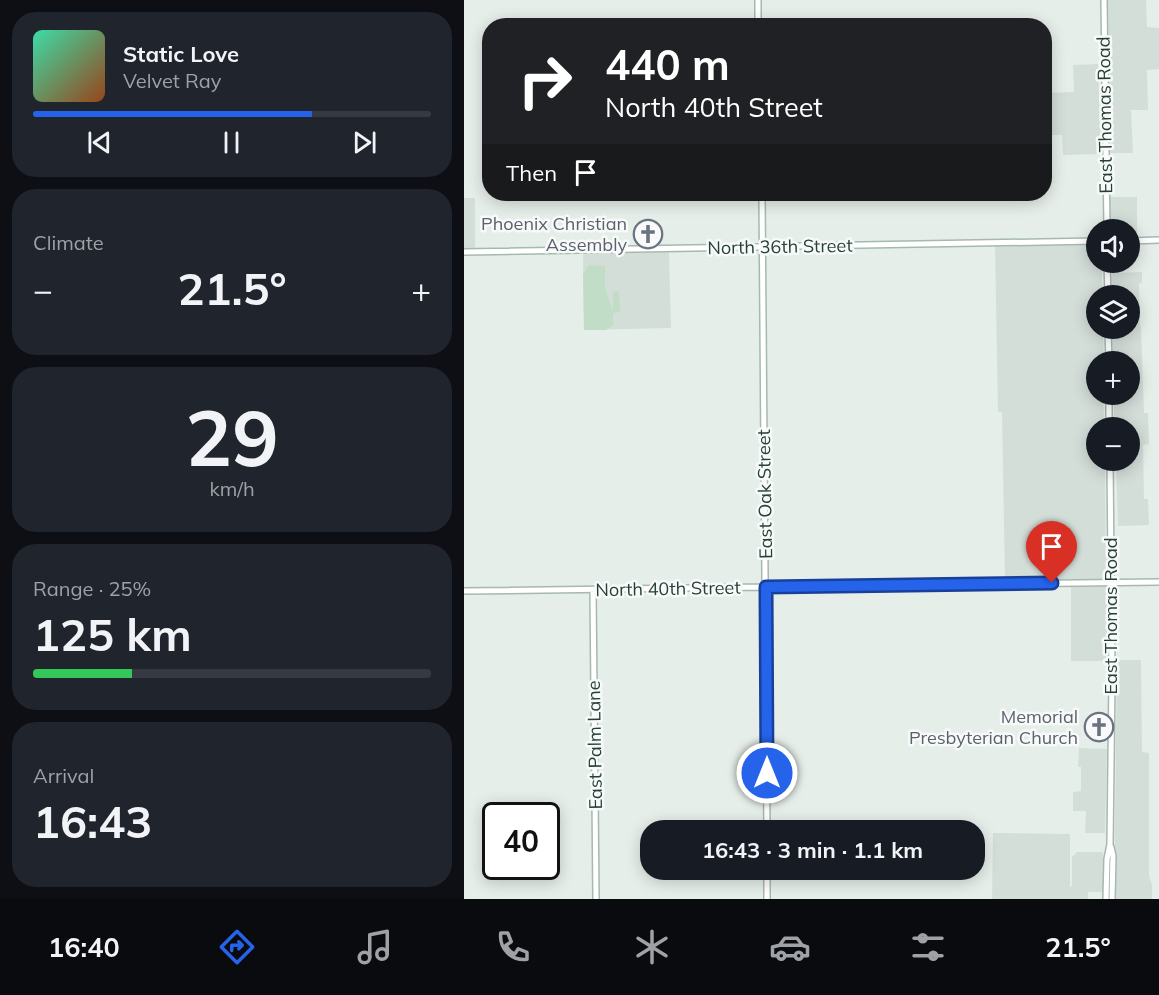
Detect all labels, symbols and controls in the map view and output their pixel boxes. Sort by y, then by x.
street label: East Thomas Road [1092,36,1117,194]
text: 440 m [605,38,730,91]
text: Static Love [123,40,239,68]
icon: right [506,42,584,120]
text: Velvet Ray [123,68,221,93]
text: North 40th Street [605,90,823,124]
icon: previous [83,126,116,159]
icon: pause [215,126,248,159]
icon: next [348,126,381,159]
icon: arrive [569,156,602,189]
text: Then [506,159,557,187]
place label: Phoenix Christian Assembly [481,212,627,256]
church icon: Phoenix Christian Assembly [632,218,664,250]
map controls [1086,219,1140,471]
button: sound [1086,219,1140,273]
text: Climate [33,230,104,255]
street label: North 36th Street [707,234,853,259]
text: 21.5° [177,260,287,316]
text: − [33,269,53,310]
text: + [411,269,431,310]
button: layers [1086,285,1140,339]
button: + [1086,351,1140,405]
text: 29 [185,388,279,486]
button: − [1086,417,1140,471]
street label: East Oak Street [752,429,777,559]
text: km/h [209,476,255,501]
pin [1026,521,1077,583]
icon: arrive [1035,530,1068,563]
street label: East Thomas Road [1099,537,1122,695]
text: Range · 25% [33,576,151,601]
street label: North 40th Street [595,576,741,601]
text: 125 km [33,606,192,662]
street label: East Palm Lane [582,680,607,810]
place label: Memorial Presbyterian Church [909,705,1078,749]
church icon: Memorial Presbyterian Church [1083,711,1115,743]
position arrow [735,741,799,805]
text: Arrival [33,763,94,788]
text: 16:43 [33,793,152,849]
speed limit sign: 40 [482,802,560,880]
text: 16:43 · 3 min · 1.1 km [702,836,923,864]
icon: directions [216,926,258,968]
icon: music [354,926,396,968]
icon: phone [492,926,534,968]
icon: climate [631,926,673,968]
icon: car [769,926,811,968]
icon: filters [907,926,949,968]
text: 16:40 [48,930,120,964]
text: 21.5° [1045,930,1111,964]

